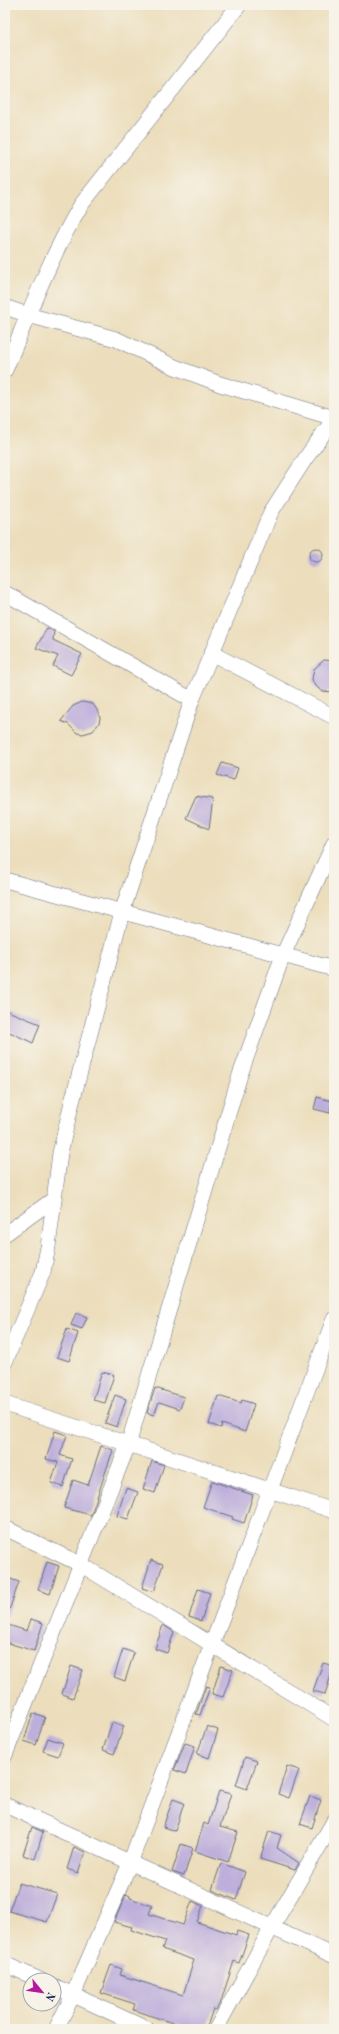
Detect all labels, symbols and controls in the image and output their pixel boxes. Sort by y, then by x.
north arrow [22,1972,62,2012]
text: N [42,1990,56,2003]

